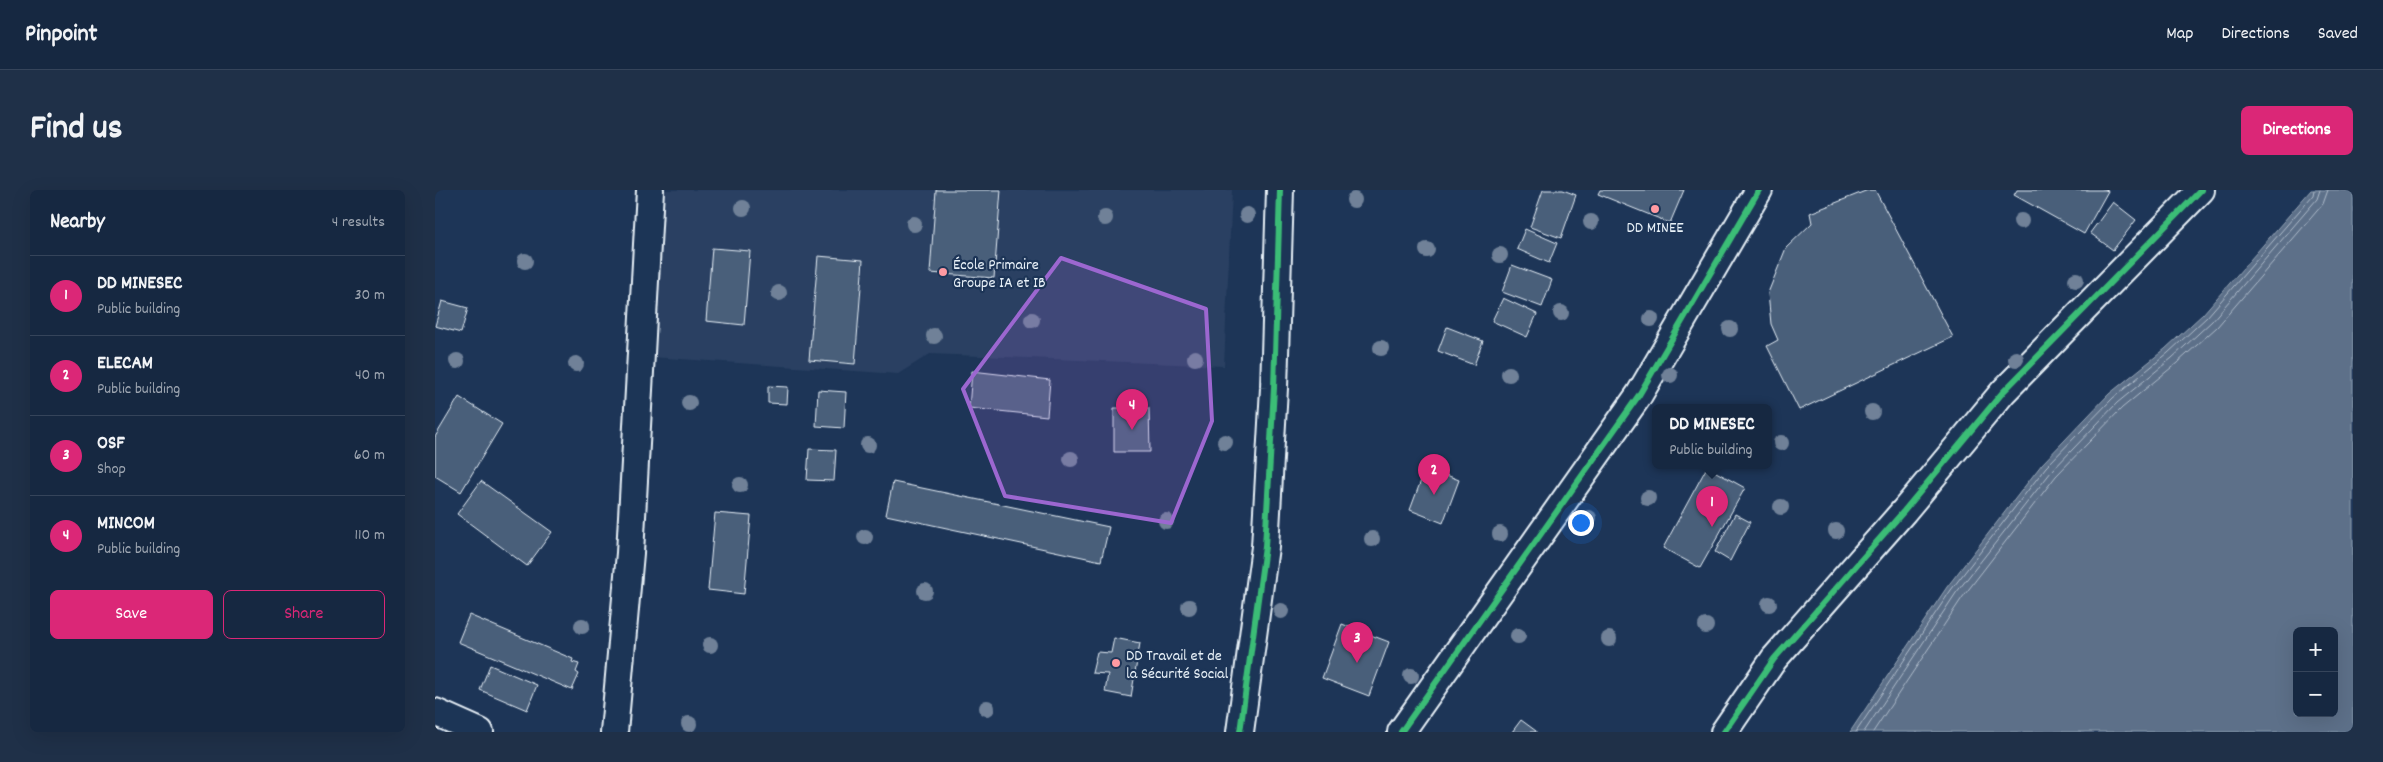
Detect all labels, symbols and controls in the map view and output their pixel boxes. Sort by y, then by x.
text: Pinpoint [25,18,97,52]
text: Map [2166,22,2193,47]
text: Directions [2221,22,2290,47]
text: Saved [2318,22,2358,47]
text: Find us [30,105,122,155]
button: Directions [2241,106,2353,155]
marker: DD MINEE [1649,203,1661,215]
text: Nearby [50,208,105,238]
text: 4 results [332,211,385,234]
place label: DD MINEE [1627,217,1684,240]
place label: École Primaire Groupe IA et IB [953,254,1046,295]
marker: École Primaire Groupe IA et IB [937,266,949,278]
text: DD MINESEC [97,271,182,298]
text: 1 [64,284,68,307]
text: 30 m [355,284,385,307]
text: Public building [97,298,180,321]
text: ELECAM [97,351,153,378]
text: 2 [63,364,70,387]
text: 40 m [355,364,385,387]
text: Public building [97,378,180,401]
pin: 4 [1116,389,1148,430]
popup [1652,404,1772,469]
text: DD MINESEC [1669,412,1755,439]
text: OSF [97,431,125,458]
text: Public building [1669,439,1753,462]
text: 3 [62,444,70,467]
text: 60 m [354,444,385,467]
pin: 2 [1418,454,1450,495]
text: Shop [97,458,126,481]
pin: 1 [1696,486,1728,527]
your location [1568,510,1594,536]
text: MINCOM [97,511,155,538]
text: 4 [63,524,69,547]
text: 110 m [355,524,385,547]
text: Public building [97,538,180,561]
button: Save [50,590,213,639]
button: Share [223,590,385,639]
pin: 3 [1341,622,1373,663]
map controls [2293,627,2338,717]
button: + [2293,627,2338,672]
place label: DD Travail et de la Sécurité Social [1126,645,1229,686]
marker: DD Travail et de la Sécurité Social [1110,657,1122,669]
button: − [2293,672,2338,717]

